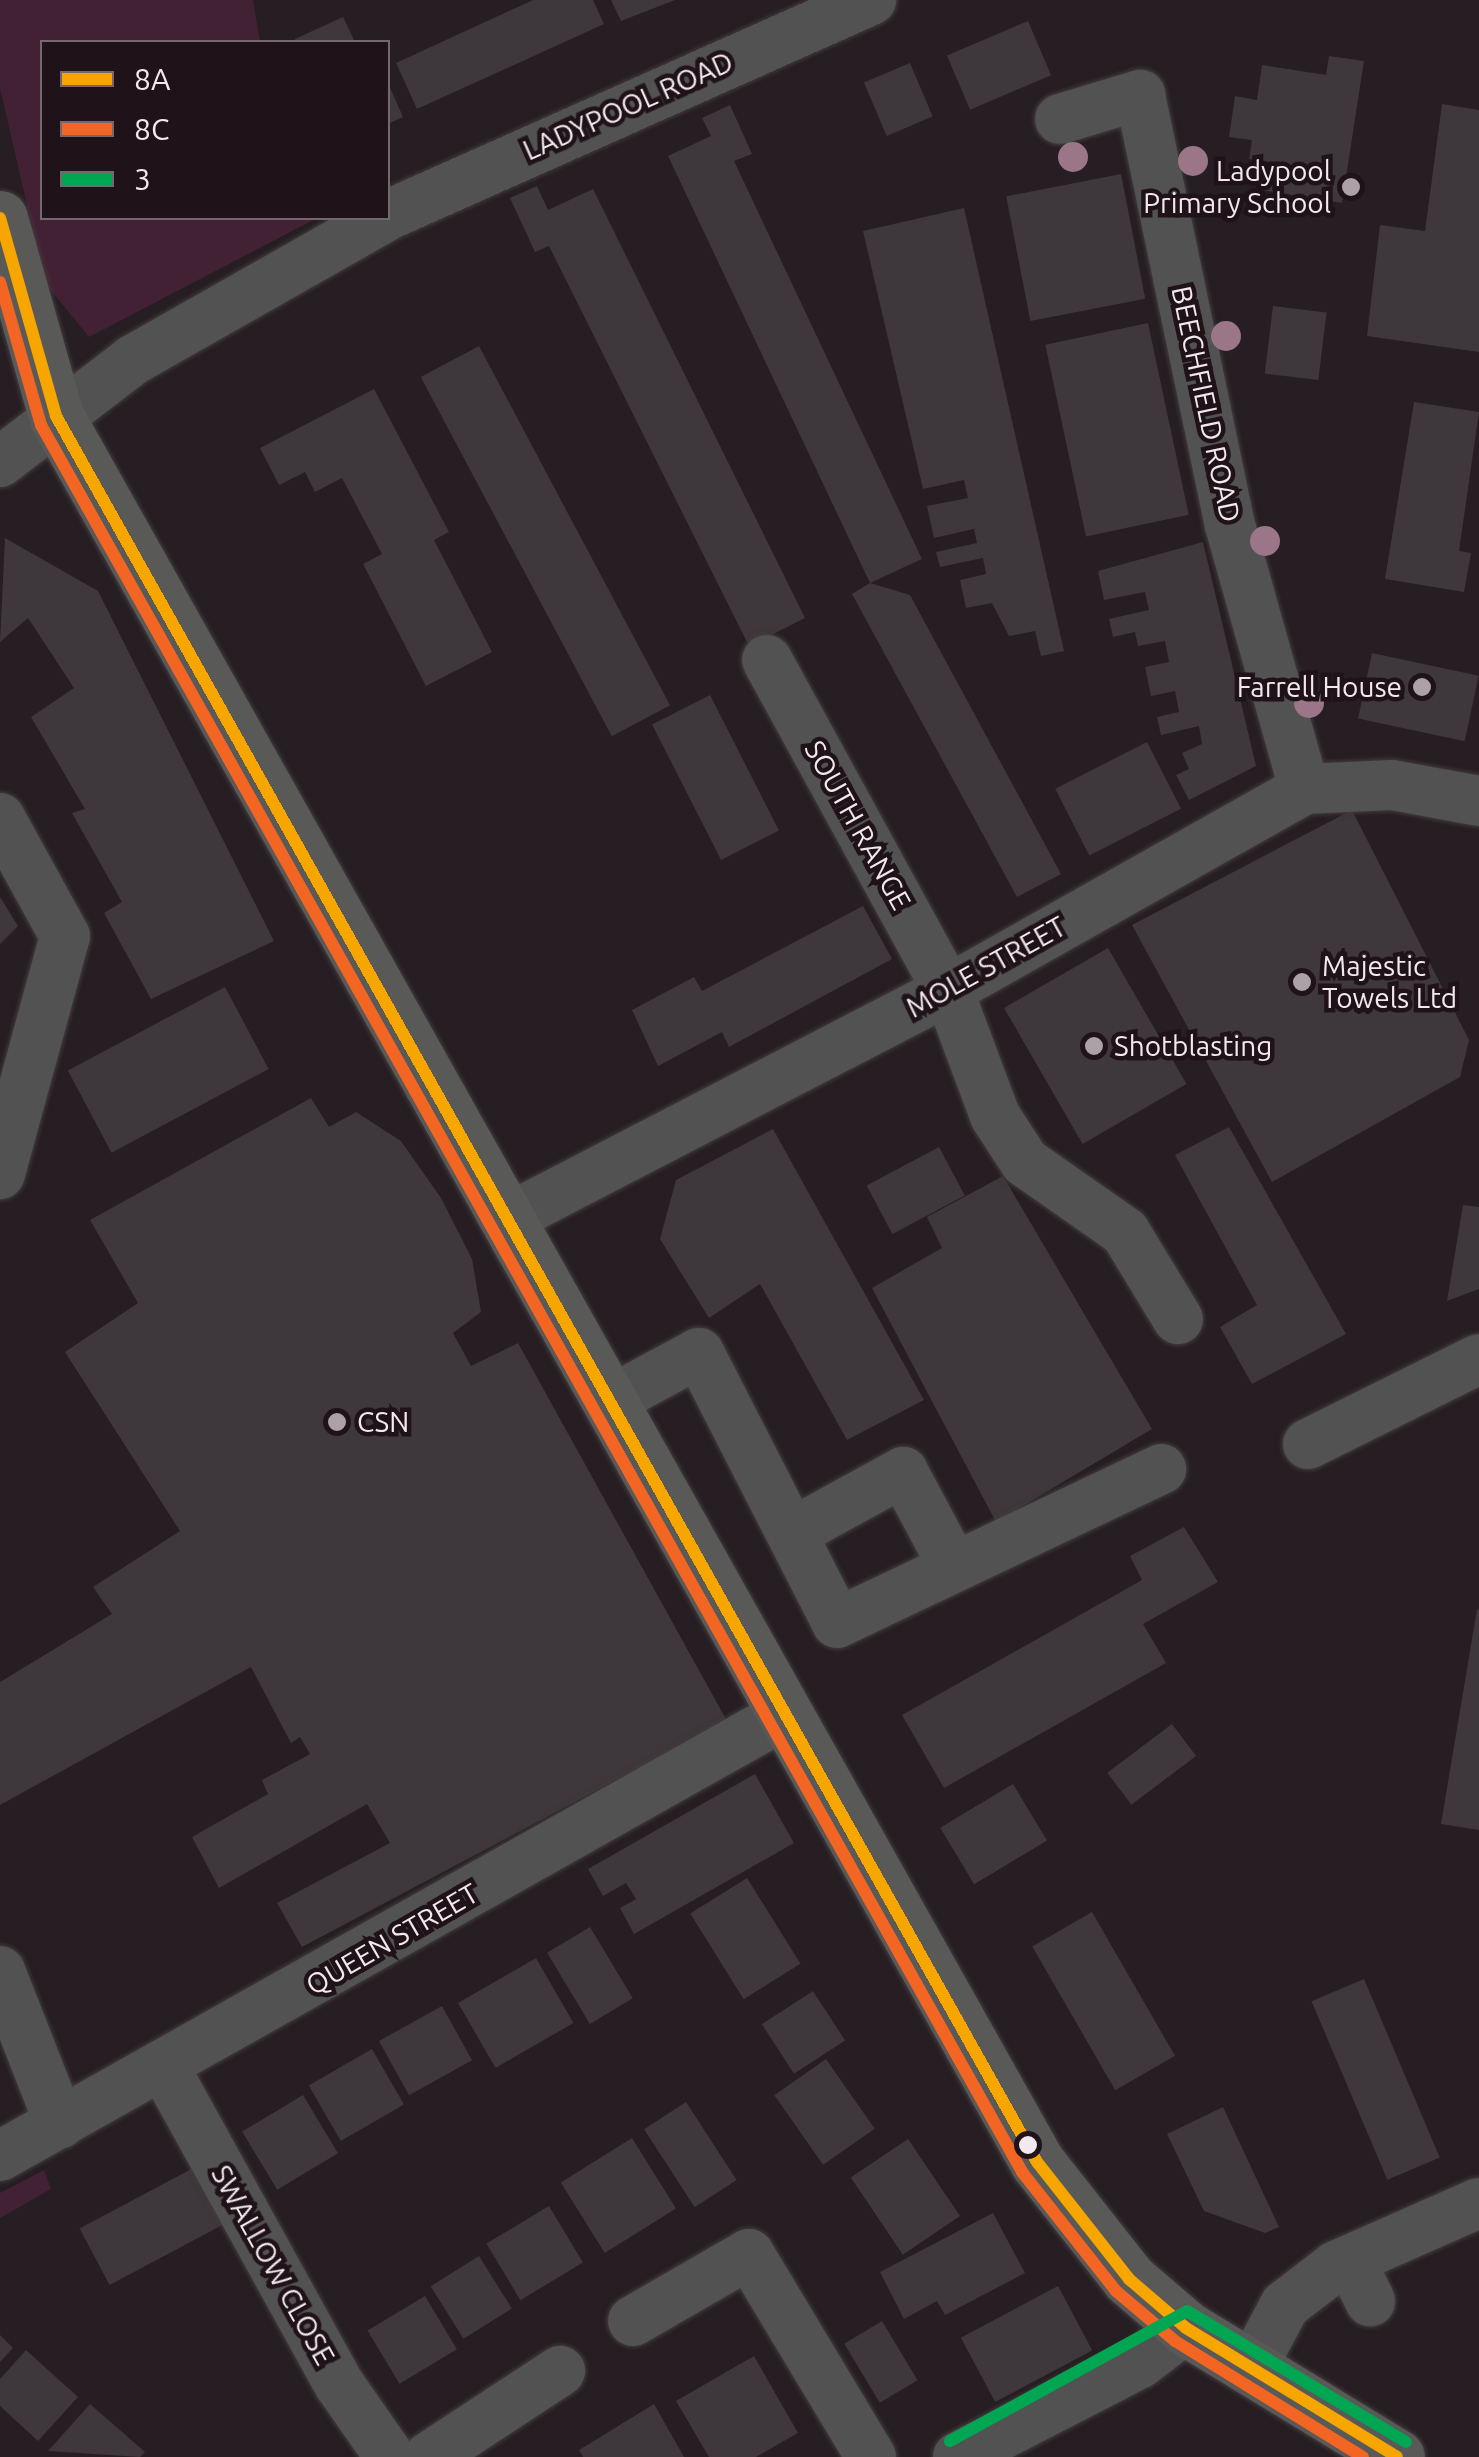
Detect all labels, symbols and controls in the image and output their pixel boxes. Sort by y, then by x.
legend [40,40,390,220]
street label: LADYPOOL ROAD [518,45,738,167]
text: 8A [134,62,170,96]
text: 8C [134,112,169,146]
place label: Ladypool Primary School [1143,154,1331,220]
text: 3 [134,162,151,196]
marker: Ladypool Primary School [1340,176,1362,198]
street label: BEECHFIELD ROAD [1165,283,1247,525]
place label: Farrell House [1237,670,1402,704]
marker: Farrell House [1411,676,1433,698]
street label: SOUTH RANGE [798,735,918,915]
street label: MOLE STREET [900,909,1072,1025]
place label: Majestic Towels Ltd [1322,949,1457,1015]
marker: Majestic Towels Ltd [1291,971,1313,993]
place label: Shotblasting [1114,1029,1272,1063]
marker: Shotblasting [1083,1035,1105,1057]
place label: CSN [357,1405,409,1439]
marker: CSN [326,1411,348,1433]
street label: QUEEN STREET [300,1876,484,2002]
unlabelled marker [1018,2135,1038,2155]
street label: SWALLOW CLOSE [204,2159,342,2371]

